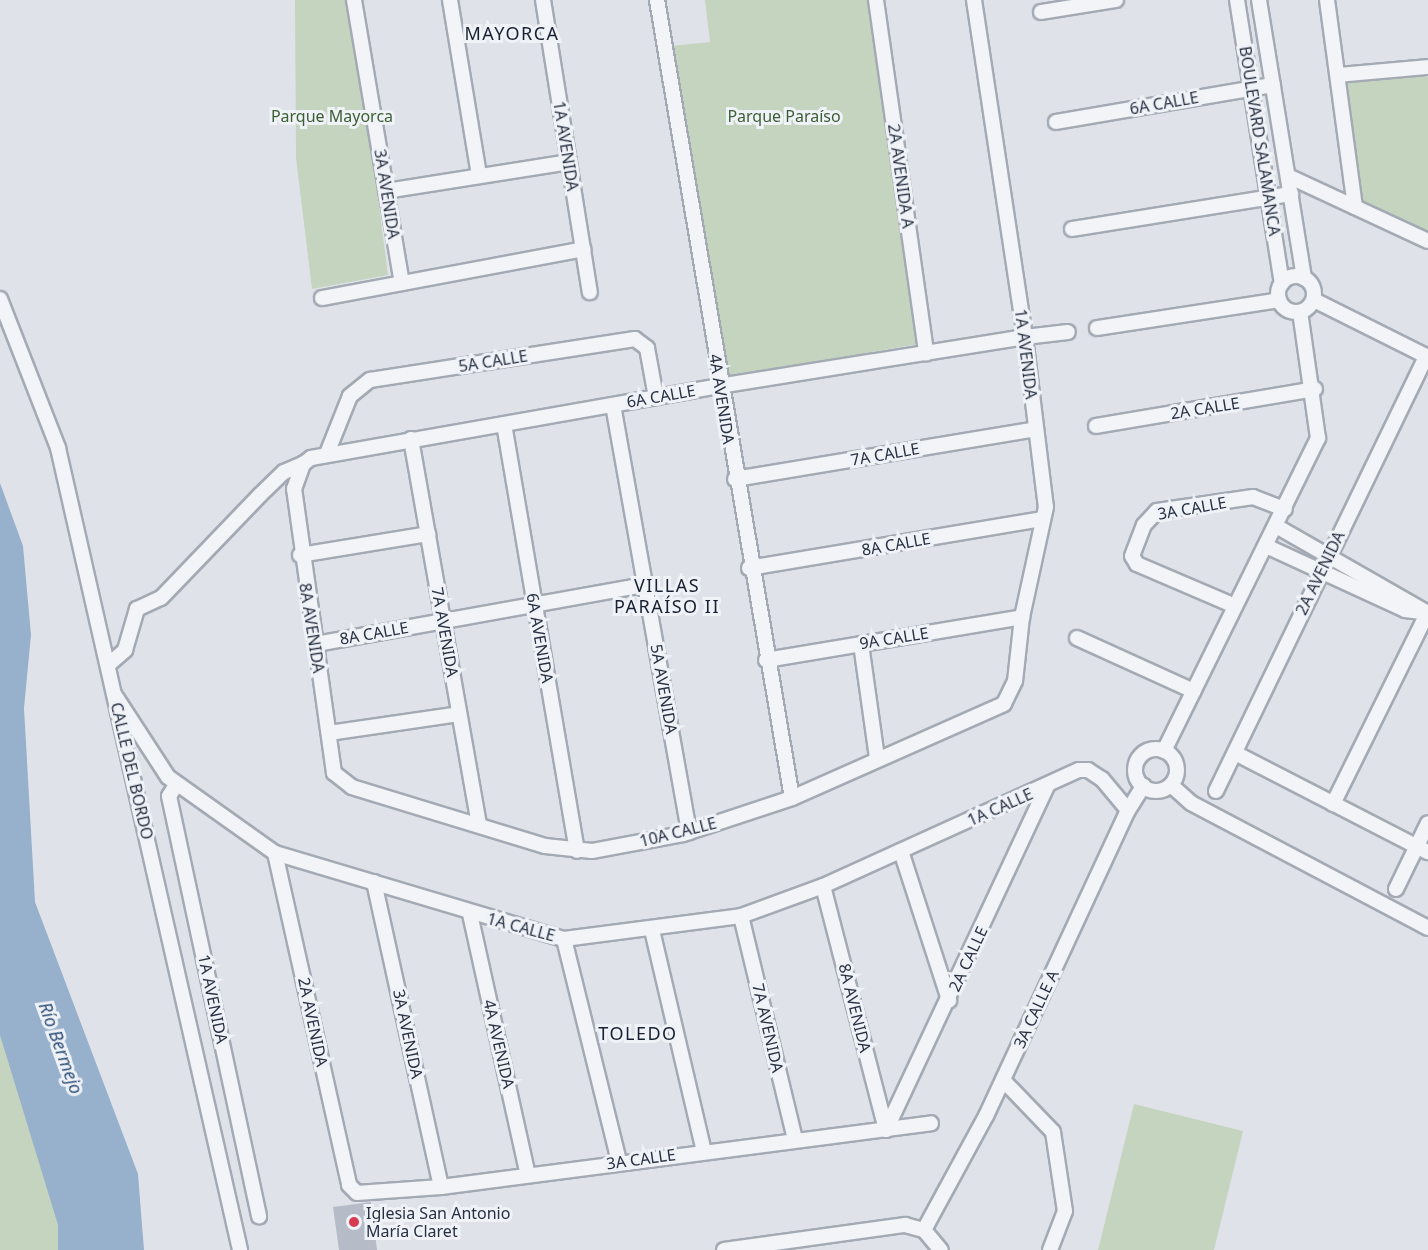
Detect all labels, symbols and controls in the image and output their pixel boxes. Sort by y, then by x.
district label: MAYORCA [464,22,560,44]
street label: BOULEVARD SALAMANCA [1236,45,1284,237]
street label: 6A CALLE [1128,88,1200,118]
street label: 1A AVENIDA [549,100,583,192]
park label: Parque Mayorca [271,106,393,126]
park label: Parque Paraíso [727,106,841,126]
street label: 2A AVENIDA A [884,123,918,229]
street label: 3A AVENIDA [370,148,404,240]
street label: 1A AVENIDA [1011,308,1041,400]
street label: 5A CALLE [457,346,529,376]
street label: 4A AVENIDA [705,353,739,445]
street label: 6A CALLE [625,381,697,411]
street label: 2A CALLE [1169,393,1241,423]
street label: 7A CALLE [849,439,921,469]
street label: 3A CALLE [1156,493,1228,523]
street label: 2A AVENIDA [1291,528,1349,618]
street label: 8A CALLE [860,529,932,559]
district label: VILLAS PARAÍSO II [614,575,720,618]
street label: 8A AVENIDA [295,582,329,674]
street label: 7A AVENIDA [428,586,462,678]
street label: 6A AVENIDA [523,592,557,684]
street label: 8A CALLE [338,618,410,648]
street label: 9A CALLE [858,623,930,653]
street label: 5A AVENIDA [647,643,681,735]
street label: CALLE DEL BORDO [107,700,157,842]
street label: 1A CALLE [964,784,1036,830]
street label: 10A CALLE [638,813,718,851]
street label: 1A CALLE [485,909,557,945]
street label: 2A CALLE [945,923,991,995]
street label: 1A AVENIDA [194,953,232,1045]
street label: 8A AVENIDA [835,962,875,1054]
street label: 3A CALLE A [1010,967,1062,1051]
street label: 2A AVENIDA [294,976,332,1068]
street label: 7A AVENIDA [748,982,788,1074]
street label: 3A AVENIDA [389,988,427,1080]
street label: 4A AVENIDA [479,998,519,1090]
water label: Río Bermejo [34,999,88,1097]
district label: TOLEDO [598,1022,678,1044]
street label: 3A CALLE [605,1145,677,1173]
place label: Iglesia San Antonio María Claret [366,1203,510,1241]
marker: Iglesia San Antonio María Claret [347,1215,361,1229]

